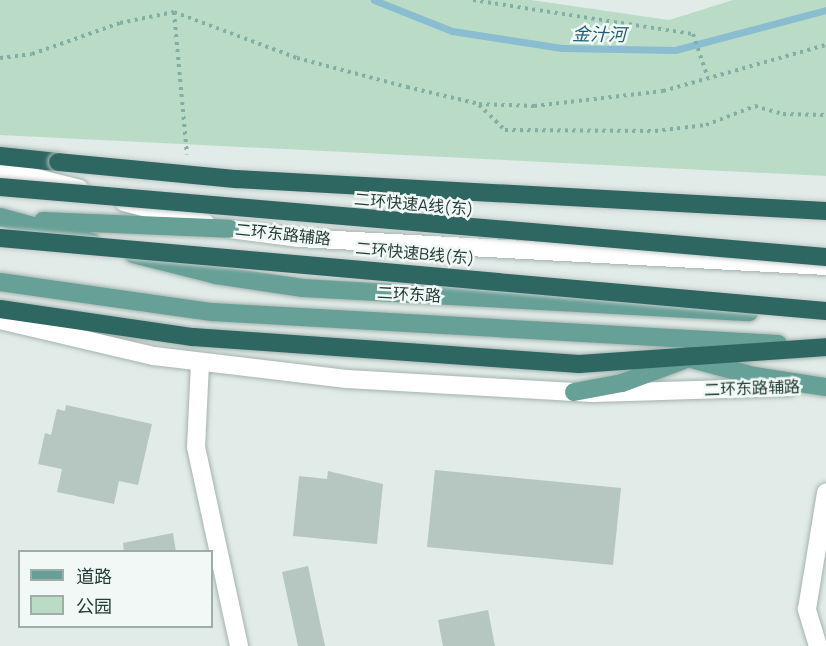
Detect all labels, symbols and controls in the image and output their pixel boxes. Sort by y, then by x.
water label: 金汁河 [572,23,626,45]
street label: 二环快速A线(东) [354,189,474,219]
street label: 二环东路辅路 [234,219,332,249]
street label: 二环快速B线(东) [355,238,475,268]
street label: 二环东路 [377,283,441,305]
street label: 二环东路辅路 [704,377,800,399]
legend [18,550,213,628]
text: 道路 [76,564,112,588]
text: 公园 [76,594,112,618]

